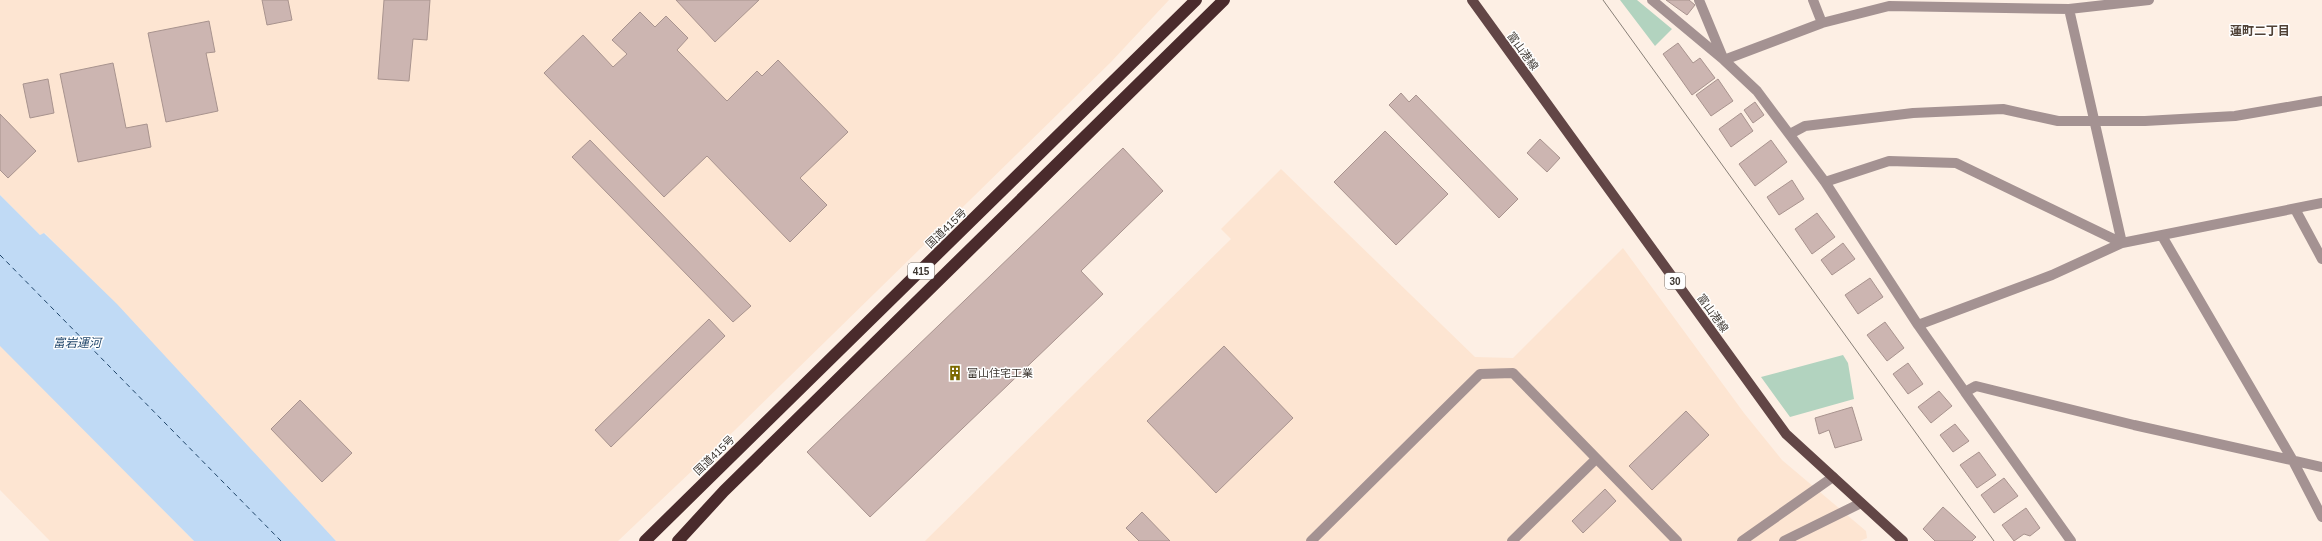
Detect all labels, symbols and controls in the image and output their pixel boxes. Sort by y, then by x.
district label: 蓮町二丁目 [2230,24,2290,38]
street label: 富山港線 [1505,30,1541,72]
street label: 国道415号 [923,206,969,250]
road number: 415 [908,263,934,279]
road number: 30 [1665,273,1685,289]
street label: 富山港線 [1695,292,1731,334]
water label: 富岩運河 [53,336,103,350]
building icon: 富山住宅工業 [946,364,964,382]
place label: 富山住宅工業 [967,367,1033,379]
street label: 国道415号 [691,433,737,477]

